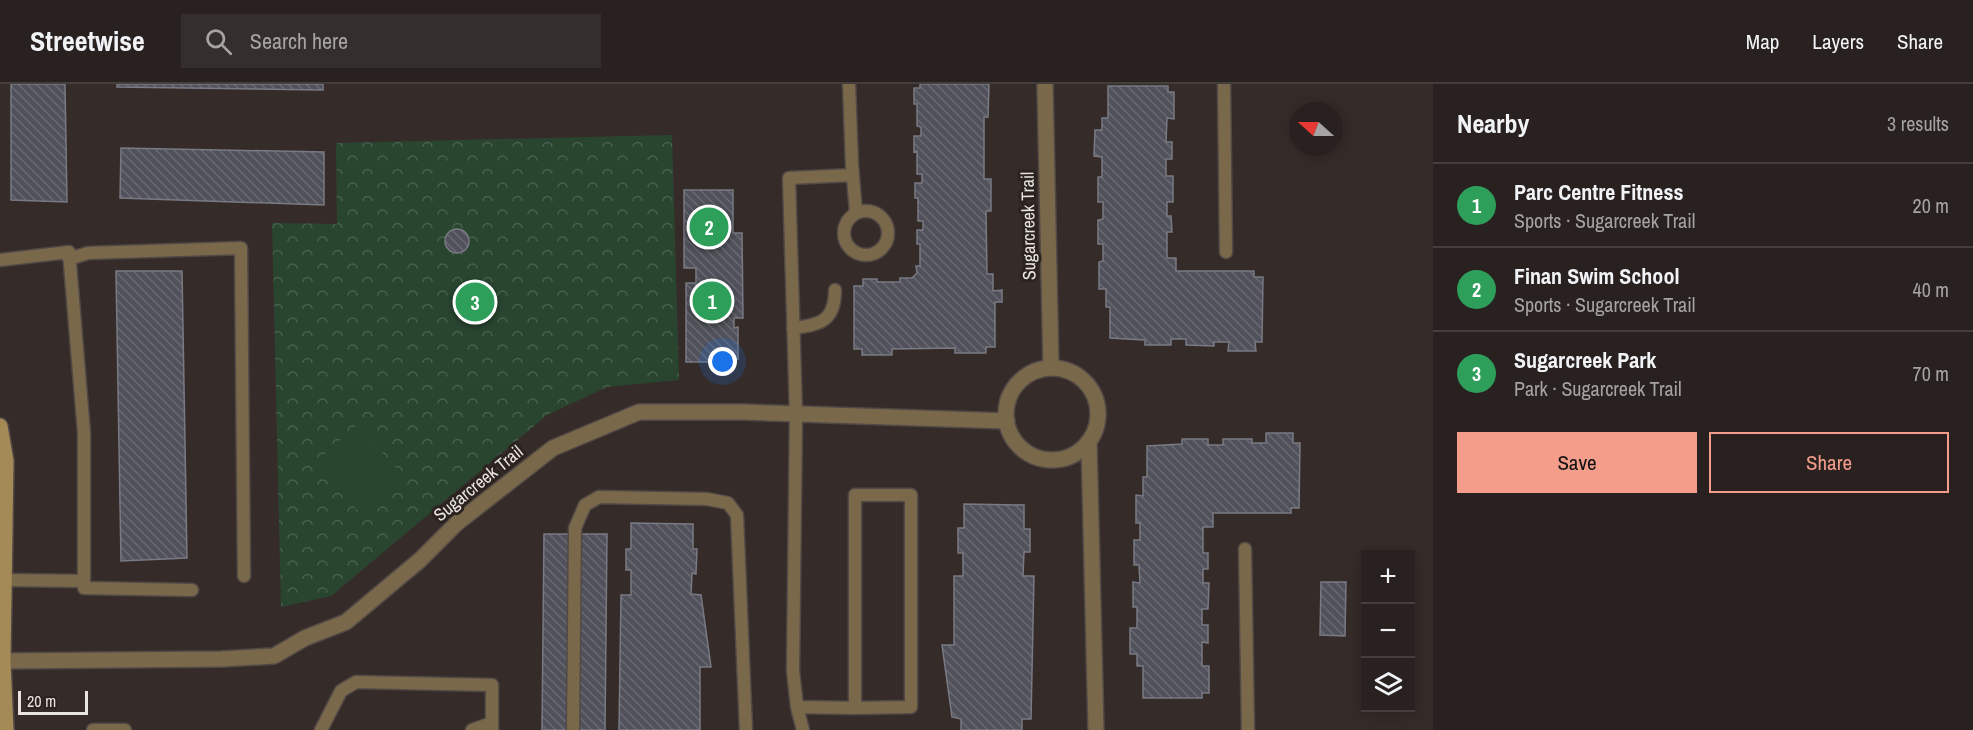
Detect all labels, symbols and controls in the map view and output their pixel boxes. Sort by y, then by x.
search box [181,14,601,68]
text: Streetwise [30,22,145,60]
icon: search [202,25,235,58]
text: Search here [250,26,348,56]
text: Map [1746,27,1779,56]
text: Layers [1812,27,1864,56]
text: Share [1897,27,1943,56]
north arrow [1289,102,1343,156]
text: Nearby [1457,106,1529,141]
text: 3 results [1887,110,1949,137]
street label: Sugarcreek Trail [1015,172,1041,280]
text: Parc Centre Fitness [1514,177,1683,207]
text: 1 [1472,192,1481,219]
text: 20 m [1913,192,1949,219]
pin: 2 [690,204,728,250]
text: Sports · Sugarcreek Trail [1514,207,1695,234]
text: Finan Swim School [1514,261,1679,291]
text: 2 [1472,276,1481,303]
text: 40 m [1913,276,1949,303]
pin: 1 [692,278,732,324]
pin: 3 [456,280,494,324]
text: Sports · Sugarcreek Trail [1514,291,1695,318]
text: Sugarcreek Park [1514,345,1656,375]
your location [708,347,737,376]
text: 3 [1472,360,1481,387]
text: 70 m [1913,360,1949,387]
text: Park · Sugarcreek Trail [1514,375,1682,402]
button: Save [1457,432,1697,493]
button: Share [1709,432,1949,493]
street label: Sugarcreek Trail [428,439,528,527]
map controls [1361,550,1415,712]
button: + [1361,550,1415,604]
button: − [1361,604,1415,658]
button: layers [1361,658,1415,712]
scale bar [18,688,88,716]
text: 20 m [27,690,56,712]

